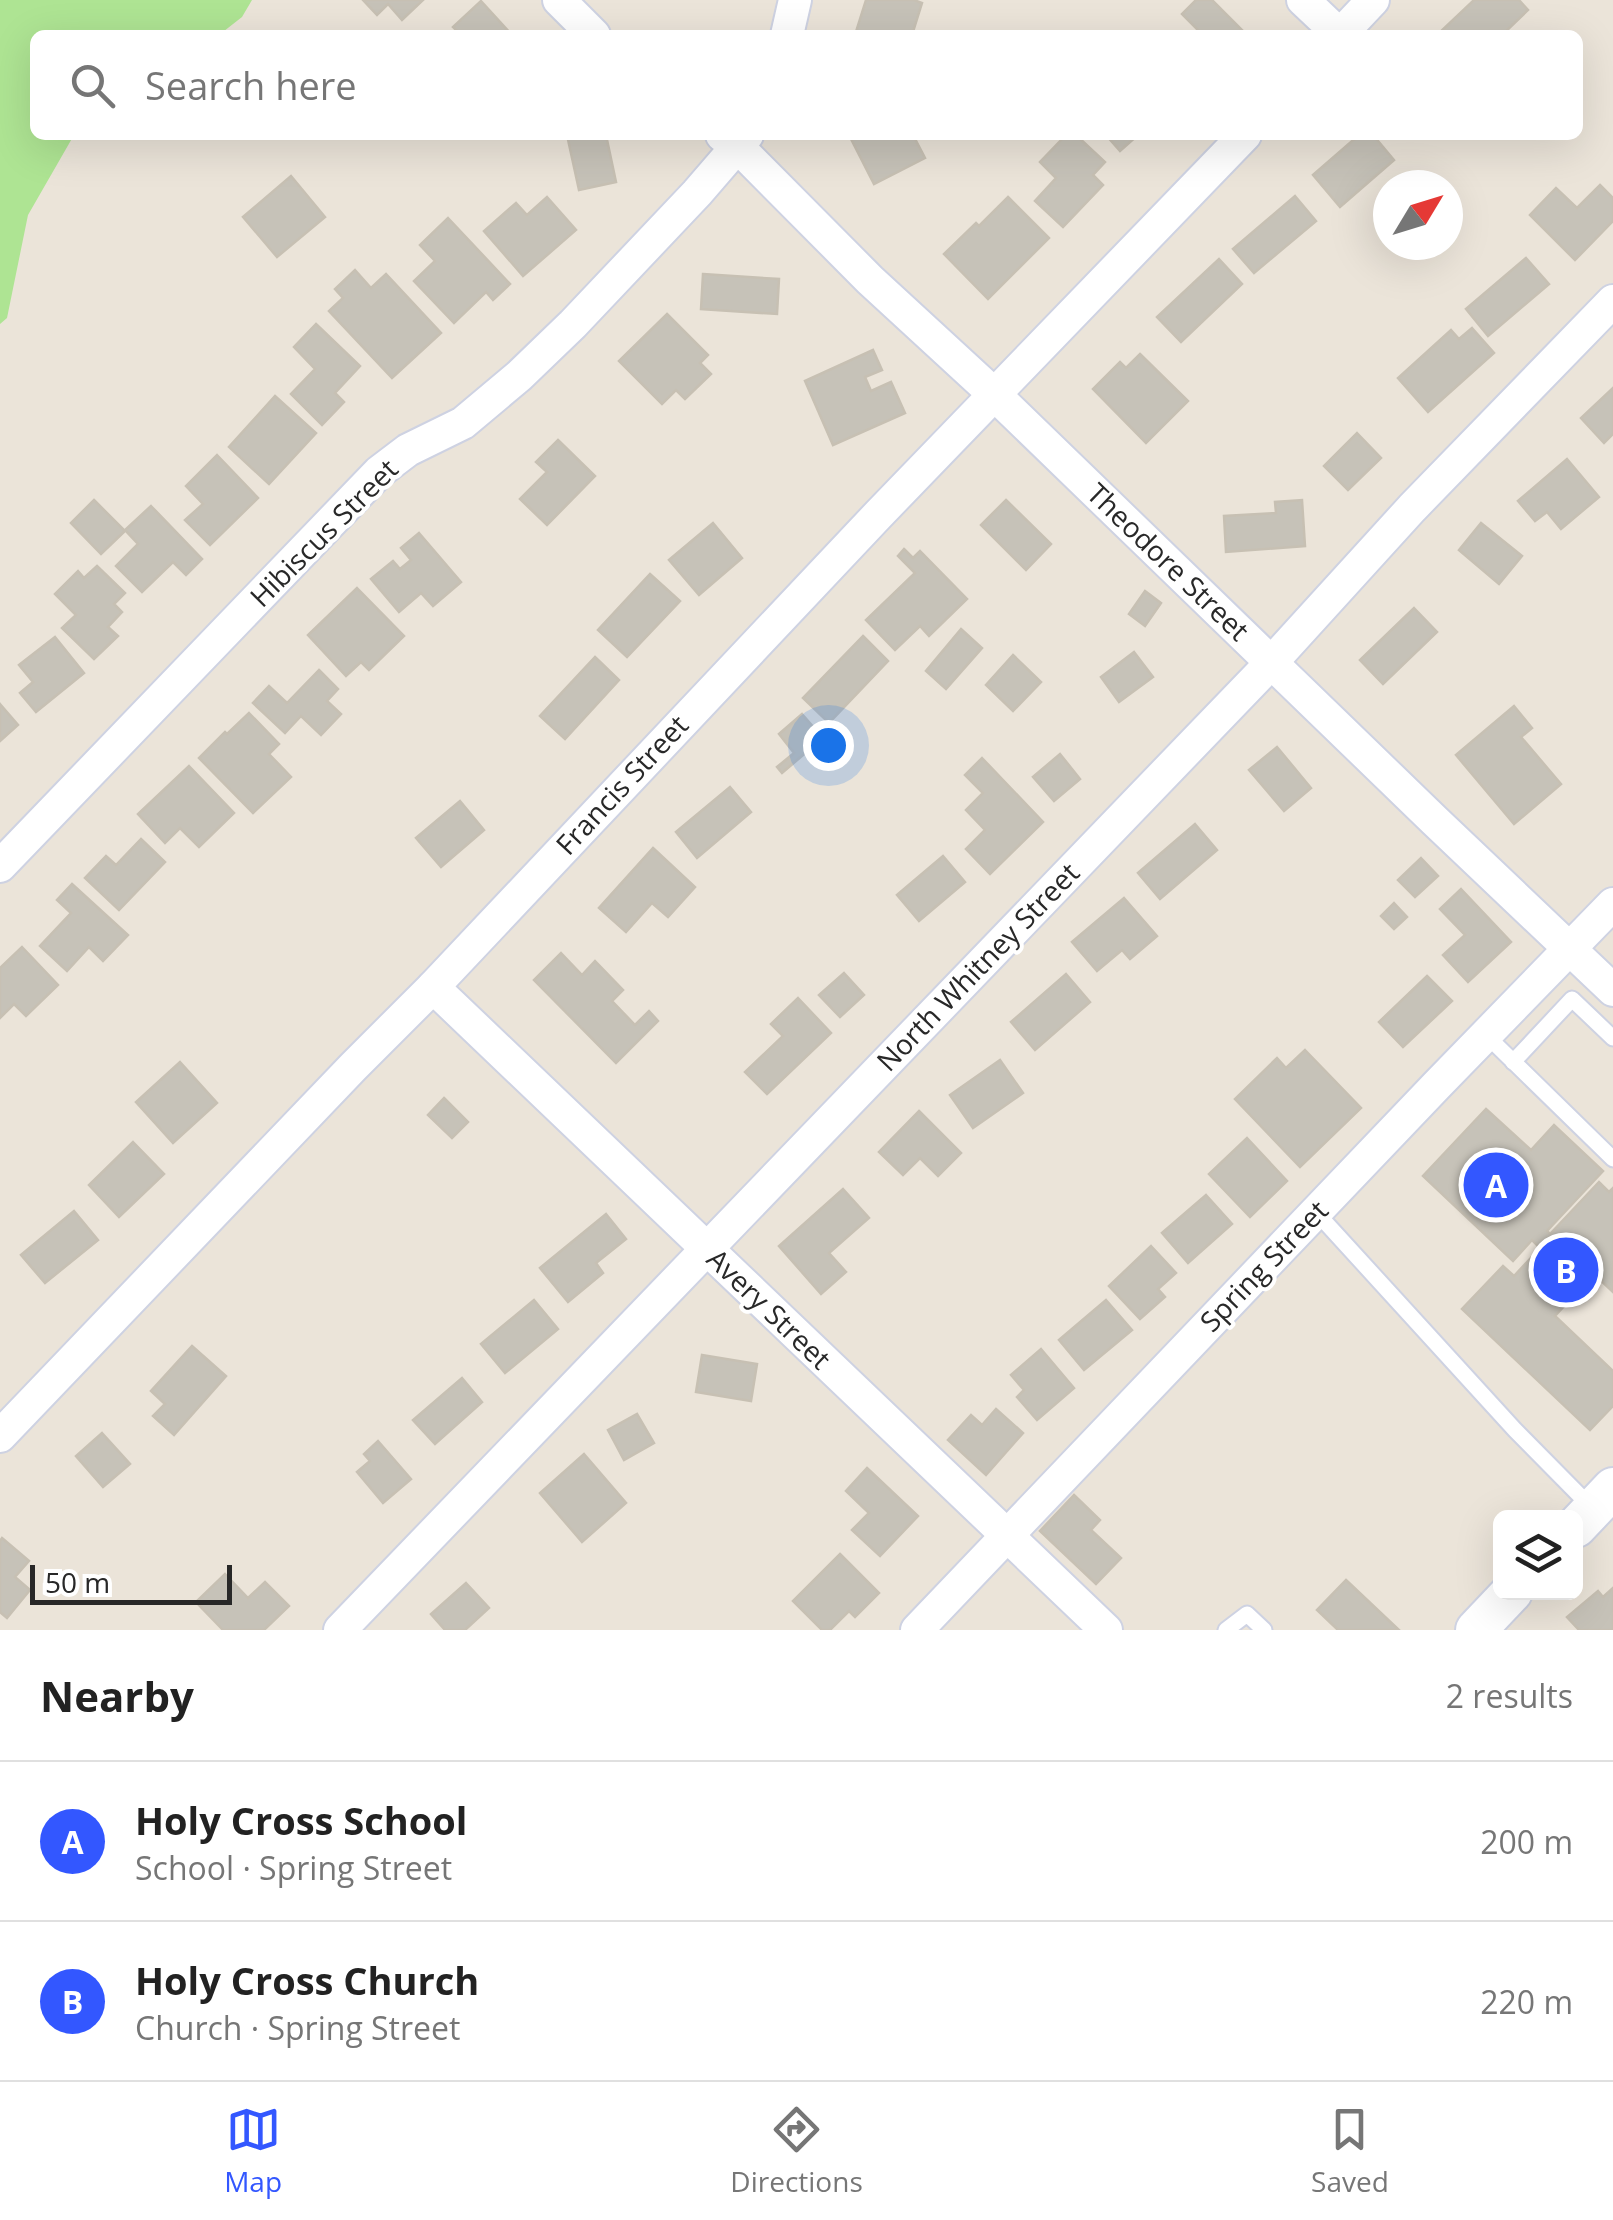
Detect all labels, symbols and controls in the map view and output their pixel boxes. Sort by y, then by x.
search box [30,30,1583,140]
icon: search [65,58,120,113]
text: Search here [145,59,357,111]
north arrow [1373,170,1463,260]
street label: Hibiscus Street [241,450,406,615]
street label: Theodore Street [1079,474,1258,649]
street label: Francis Street [547,706,696,862]
your location [803,720,854,771]
street label: North Whitney Street [868,854,1087,1079]
pin: A [1464,1148,1528,1222]
street label: Spring Street [1191,1191,1336,1339]
pin: B [1534,1232,1598,1308]
street label: Avery Street [700,1240,840,1377]
map controls [1493,1510,1583,1600]
button: layers [1493,1510,1583,1600]
scale bar [30,1560,232,1604]
text: 50 m [45,1563,110,1601]
text: Nearby [40,1667,194,1724]
text: 2 results [1446,1674,1573,1717]
text: Holy Cross School [135,1794,467,1846]
text: A [61,1820,84,1863]
text: 200 m [1480,1820,1573,1863]
text: School · Spring Street [135,1846,452,1889]
text: Holy Cross Church [135,1954,479,2006]
text: B [62,1980,83,2023]
text: 220 m [1480,1980,1573,2023]
text: Church · Spring Street [135,2006,460,2049]
tab: Map [224,2102,282,2200]
tab: Directions [730,2102,863,2200]
tab: Saved [1311,2102,1389,2200]

